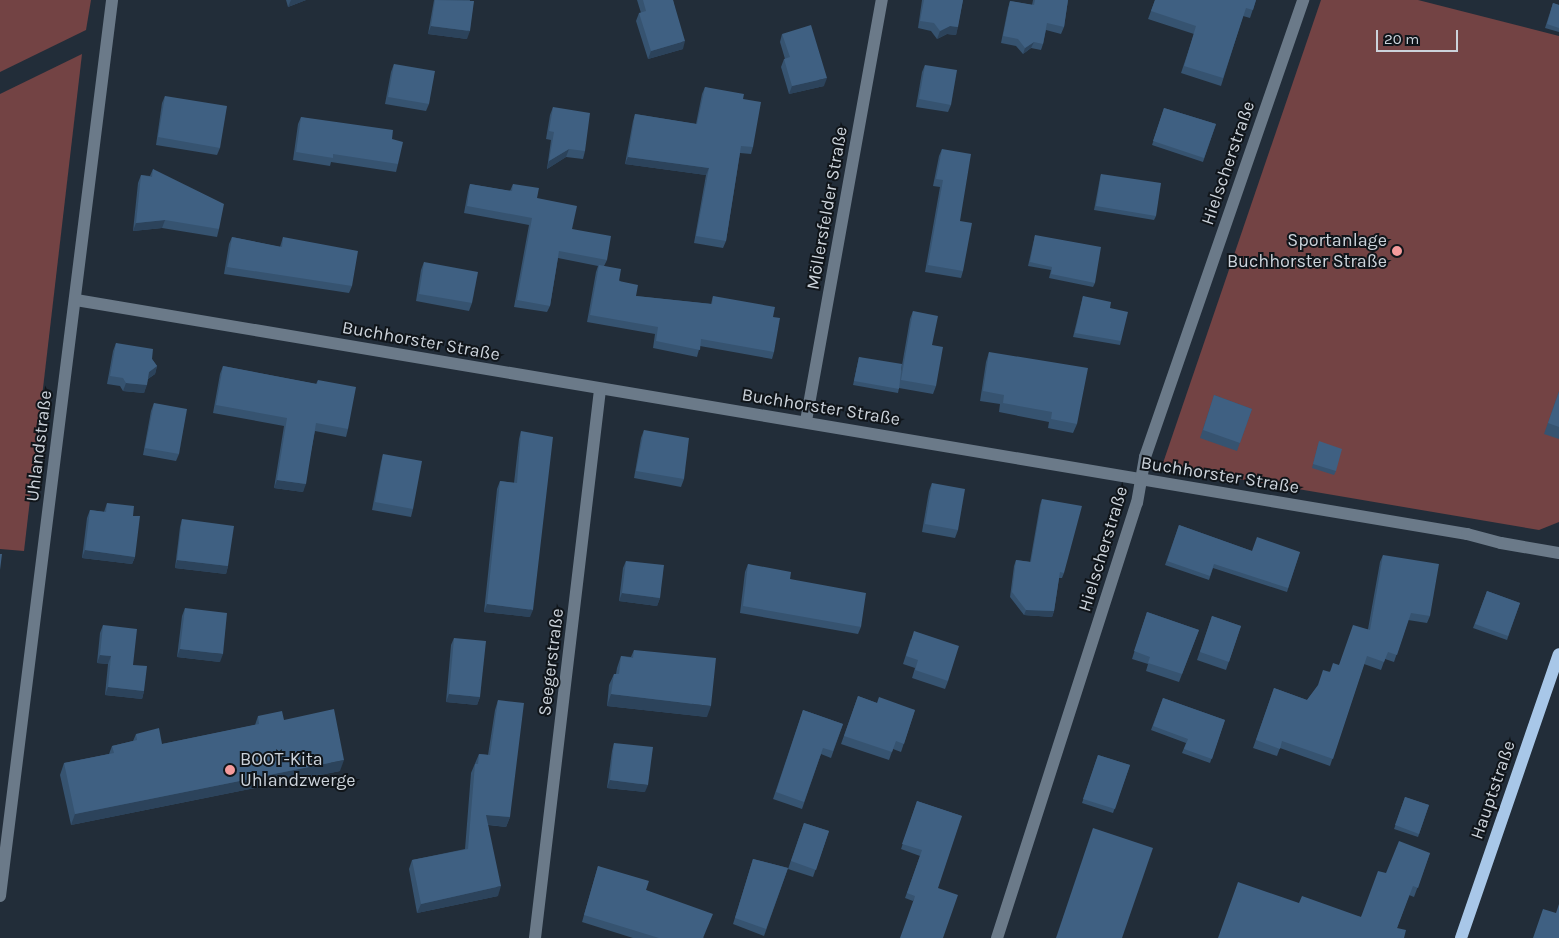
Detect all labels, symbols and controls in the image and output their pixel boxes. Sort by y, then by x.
scale bar [1379,20,1462,52]
text: 20 m [1384,30,1419,48]
street label: Hielscherstraße [1197,98,1259,228]
street label: Möllersfelder Straße [802,125,852,291]
place label: Sportanlage Buchhorster Straße [1227,230,1387,272]
marker: Sportanlage Buchhorster Straße [1391,245,1403,257]
street label: Buchhorster Straße [340,316,502,366]
street label: Buchhorster Straße [740,384,902,430]
street label: Uhlandstraße [21,389,57,503]
street label: Buchhorster Straße [1139,452,1301,498]
street label: Hielscherstraße [1074,484,1132,614]
street label: Seegerstraße [534,607,568,717]
street label: Hauptstraße [1466,738,1520,842]
place label: BOOT-Kita Uhlandzwerge [240,749,356,792]
marker: BOOT-Kita Uhlandzwerge [224,764,236,776]

